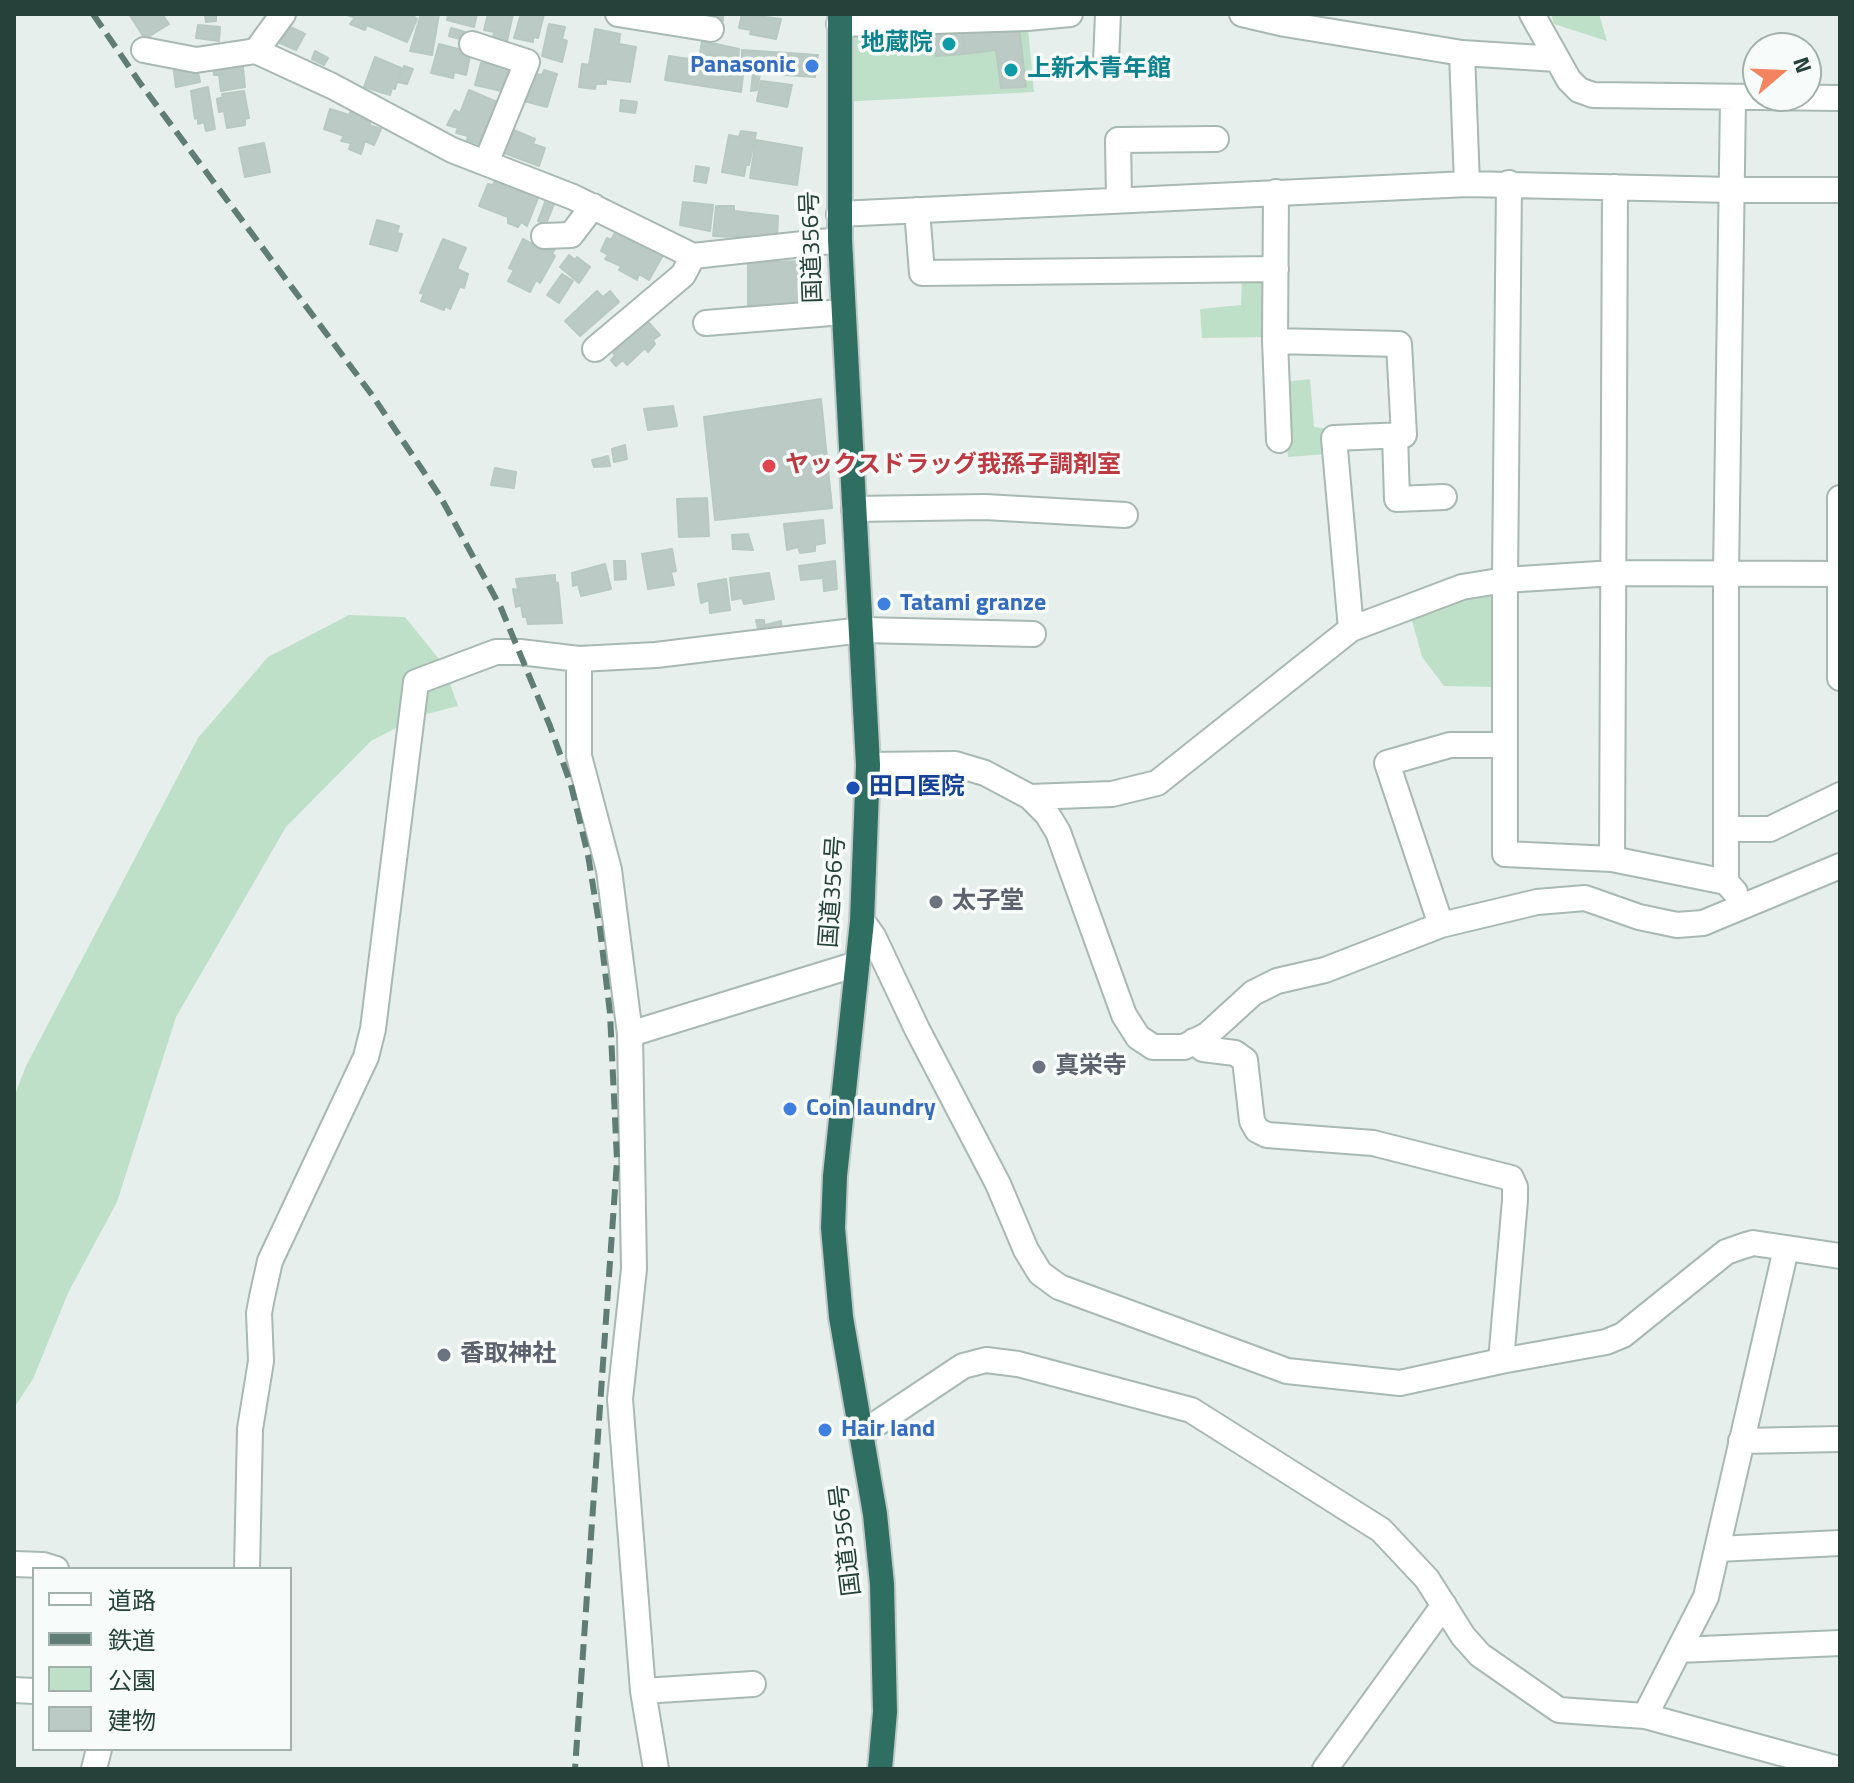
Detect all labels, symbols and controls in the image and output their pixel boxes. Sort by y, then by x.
place label: 地蔵院 [861,30,933,58]
north arrow [1742,32,1822,112]
marker: 地蔵院 [940,35,958,53]
place label: Panasonic [690,52,796,80]
text: N [1784,52,1821,78]
place label: 上新木青年館 [1027,56,1171,84]
marker: Panasonic [803,57,821,75]
marker: 上新木青年館 [1002,61,1020,79]
street label: 国道356号 [797,190,829,304]
place label: ヤックスドラッグ我孫子調剤室 [785,452,1121,480]
marker: ヤックスドラッグ我孫子調剤室 [760,457,778,475]
place label: Tatami granze [900,590,1046,618]
marker: Tatami granze [875,595,893,613]
place label: 田口医院 [869,774,965,802]
marker: 田口医院 [844,779,862,797]
street label: 国道356号 [816,835,852,949]
place label: 太子堂 [952,888,1024,916]
marker: 太子堂 [927,893,945,911]
place label: 真栄寺 [1055,1053,1127,1081]
marker: 真栄寺 [1030,1058,1048,1076]
place label: Coin laundry [806,1095,936,1123]
marker: Coin laundry [781,1100,799,1118]
place label: 香取神社 [460,1341,556,1369]
marker: 香取神社 [435,1346,453,1364]
place label: Hair land [841,1416,935,1444]
marker: Hair land [816,1421,834,1439]
street label: 国道356号 [826,1483,868,1597]
legend [32,1567,292,1751]
text: 道路 [108,1582,156,1618]
text: 鉄道 [108,1622,156,1658]
text: 公園 [108,1662,156,1698]
text: 建物 [108,1702,156,1738]

